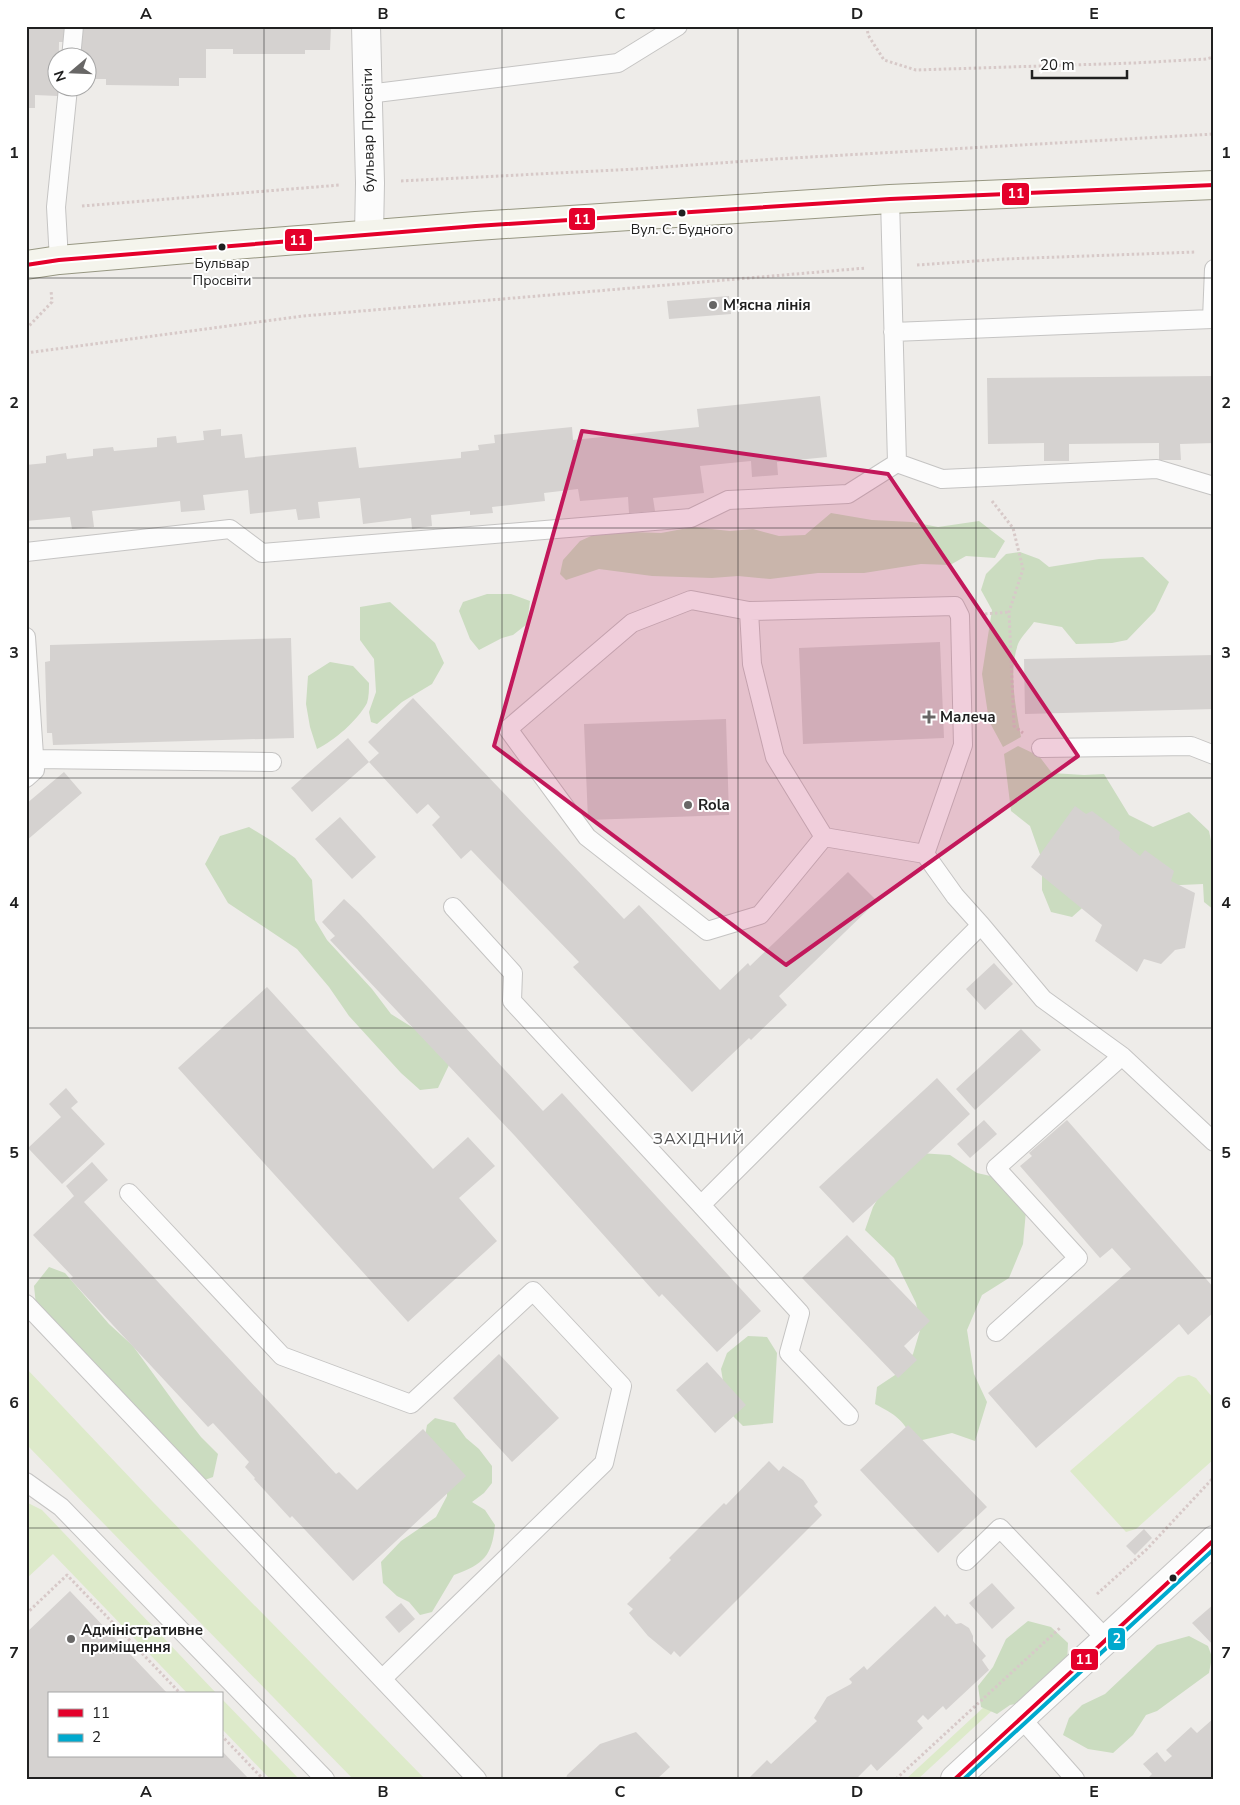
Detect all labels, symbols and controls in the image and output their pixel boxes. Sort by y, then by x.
text: A [140,3,152,25]
text: B [377,3,389,25]
text: C [615,3,626,25]
text: D [851,3,863,25]
text: E [1089,3,1099,25]
north arrow [48,48,98,98]
scale bar [1032,48,1128,80]
text: 20 m [1040,55,1075,75]
text: N [49,68,71,84]
street label: бульвар Просвіти [357,68,379,192]
text: 1 [9,142,19,164]
text: 1 [1221,142,1231,164]
line badge: 11 [1001,182,1030,206]
text: 11 [1008,184,1024,203]
line badge: 11 [568,207,596,231]
marker: Вул. С. Будного [677,208,687,218]
text: 11 [574,210,590,229]
place label: Вул. С. Будного [631,220,733,239]
line badge: 11 [284,228,313,252]
text: 11 [290,231,306,250]
marker: Бульвар Просвіти [217,242,227,252]
place label: Бульвар Просвіти [193,254,251,290]
place label: М'ясна лінія [723,295,811,315]
marker: М'ясна лінія [707,299,719,311]
text: 2 [9,392,19,414]
text: 2 [1221,392,1231,414]
text: 3 [9,642,19,664]
text: 3 [1221,642,1231,664]
place label: Малеча [940,707,996,727]
marker: Малеча [922,710,936,724]
place label: Rola [698,795,730,815]
marker: Rola [682,799,694,811]
text: 4 [9,892,19,914]
text: 4 [1221,892,1231,914]
district label: ЗАХІДНИЙ [653,1128,745,1150]
text: 5 [9,1142,19,1164]
text: 5 [1221,1142,1231,1164]
text: 6 [9,1392,19,1414]
text: 6 [1221,1392,1231,1414]
unlabelled marker [1168,1573,1178,1583]
place label: Адміністративне приміщення [81,1620,203,1657]
line badge: 2 [1107,1627,1126,1651]
text: 2 [1113,1629,1121,1648]
marker: Адміністративне приміщення [65,1633,77,1645]
text: 7 [9,1642,19,1664]
text: 7 [1221,1642,1231,1664]
line badge: 11 [1070,1648,1099,1671]
text: 11 [1076,1650,1092,1669]
legend [48,1692,222,1758]
text: 11 [92,1703,110,1723]
text: 2 [92,1727,101,1747]
text: A [140,1781,152,1803]
text: B [377,1781,389,1803]
text: C [615,1781,626,1803]
text: D [851,1781,863,1803]
text: E [1089,1781,1099,1803]

